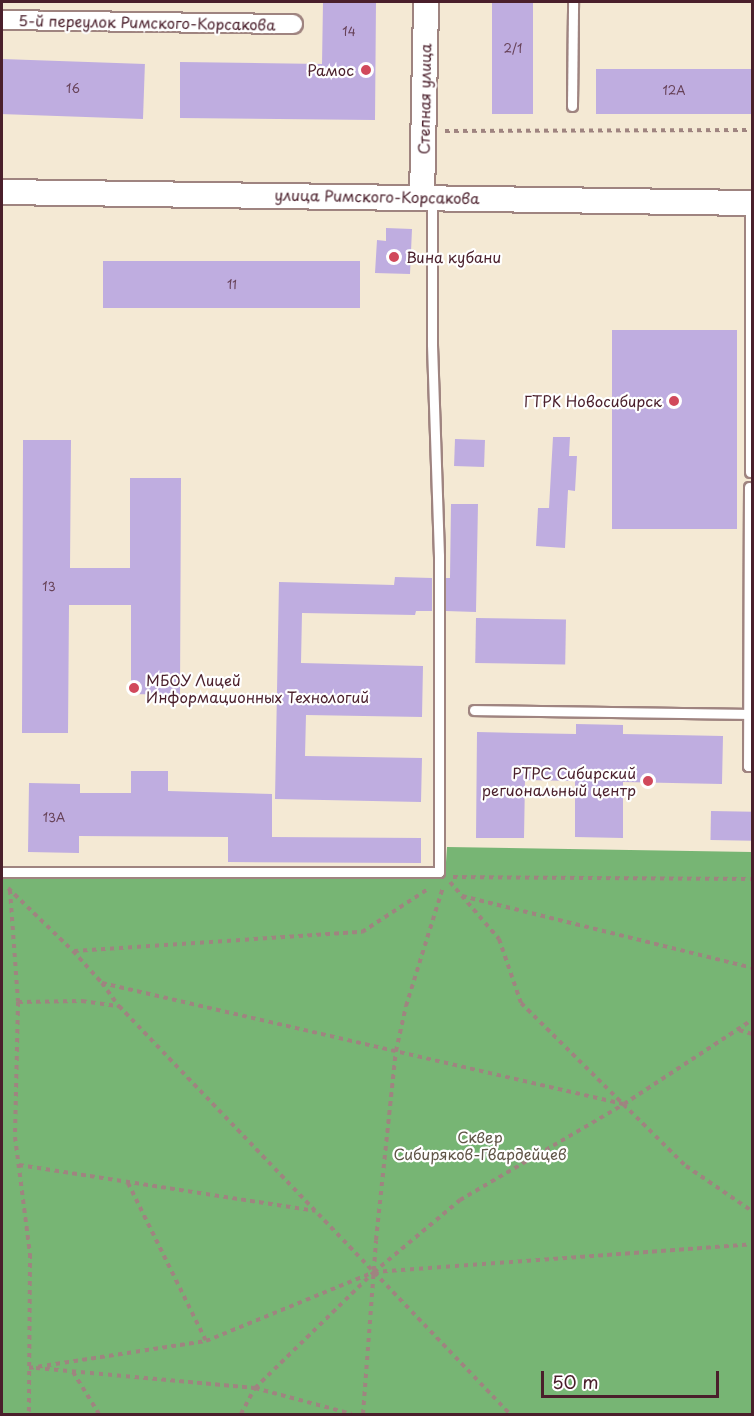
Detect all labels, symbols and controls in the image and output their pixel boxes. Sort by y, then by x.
street label: 5-й переулок Римского-Корсакова [18,11,276,33]
house number: 14 [342,25,356,39]
house number: 2/1 [504,42,522,56]
street label: Степная улица [414,43,434,155]
place label: Рамос [307,61,354,79]
marker: Рамос [359,63,373,77]
house number: 16 [66,82,80,96]
house number: 12А [662,84,686,98]
street label: улица Римского-Корсакова [274,185,480,207]
place label: Вина кубани [406,248,502,266]
marker: Вина кубани [387,250,401,264]
house number: 11 [227,278,237,292]
place label: ГТРК Новосибирск [524,392,662,410]
marker: ГТРК Новосибирск [667,394,681,408]
house number: 13 [42,580,56,594]
place label: МБОУ Лицей Информационных Технологий [146,670,369,705]
marker: МБОУ Лицей Информационных Технологий [127,681,141,695]
place label: РТРС Сибирский региональный центр [482,763,636,798]
marker: РТРС Сибирский региональный центр [641,774,655,788]
house number: 13А [43,811,65,825]
park label: Сквер Сибиряков-Гвардейцев [393,1127,567,1162]
scale bar [544,1359,722,1397]
text: 50 m [552,1368,599,1395]

